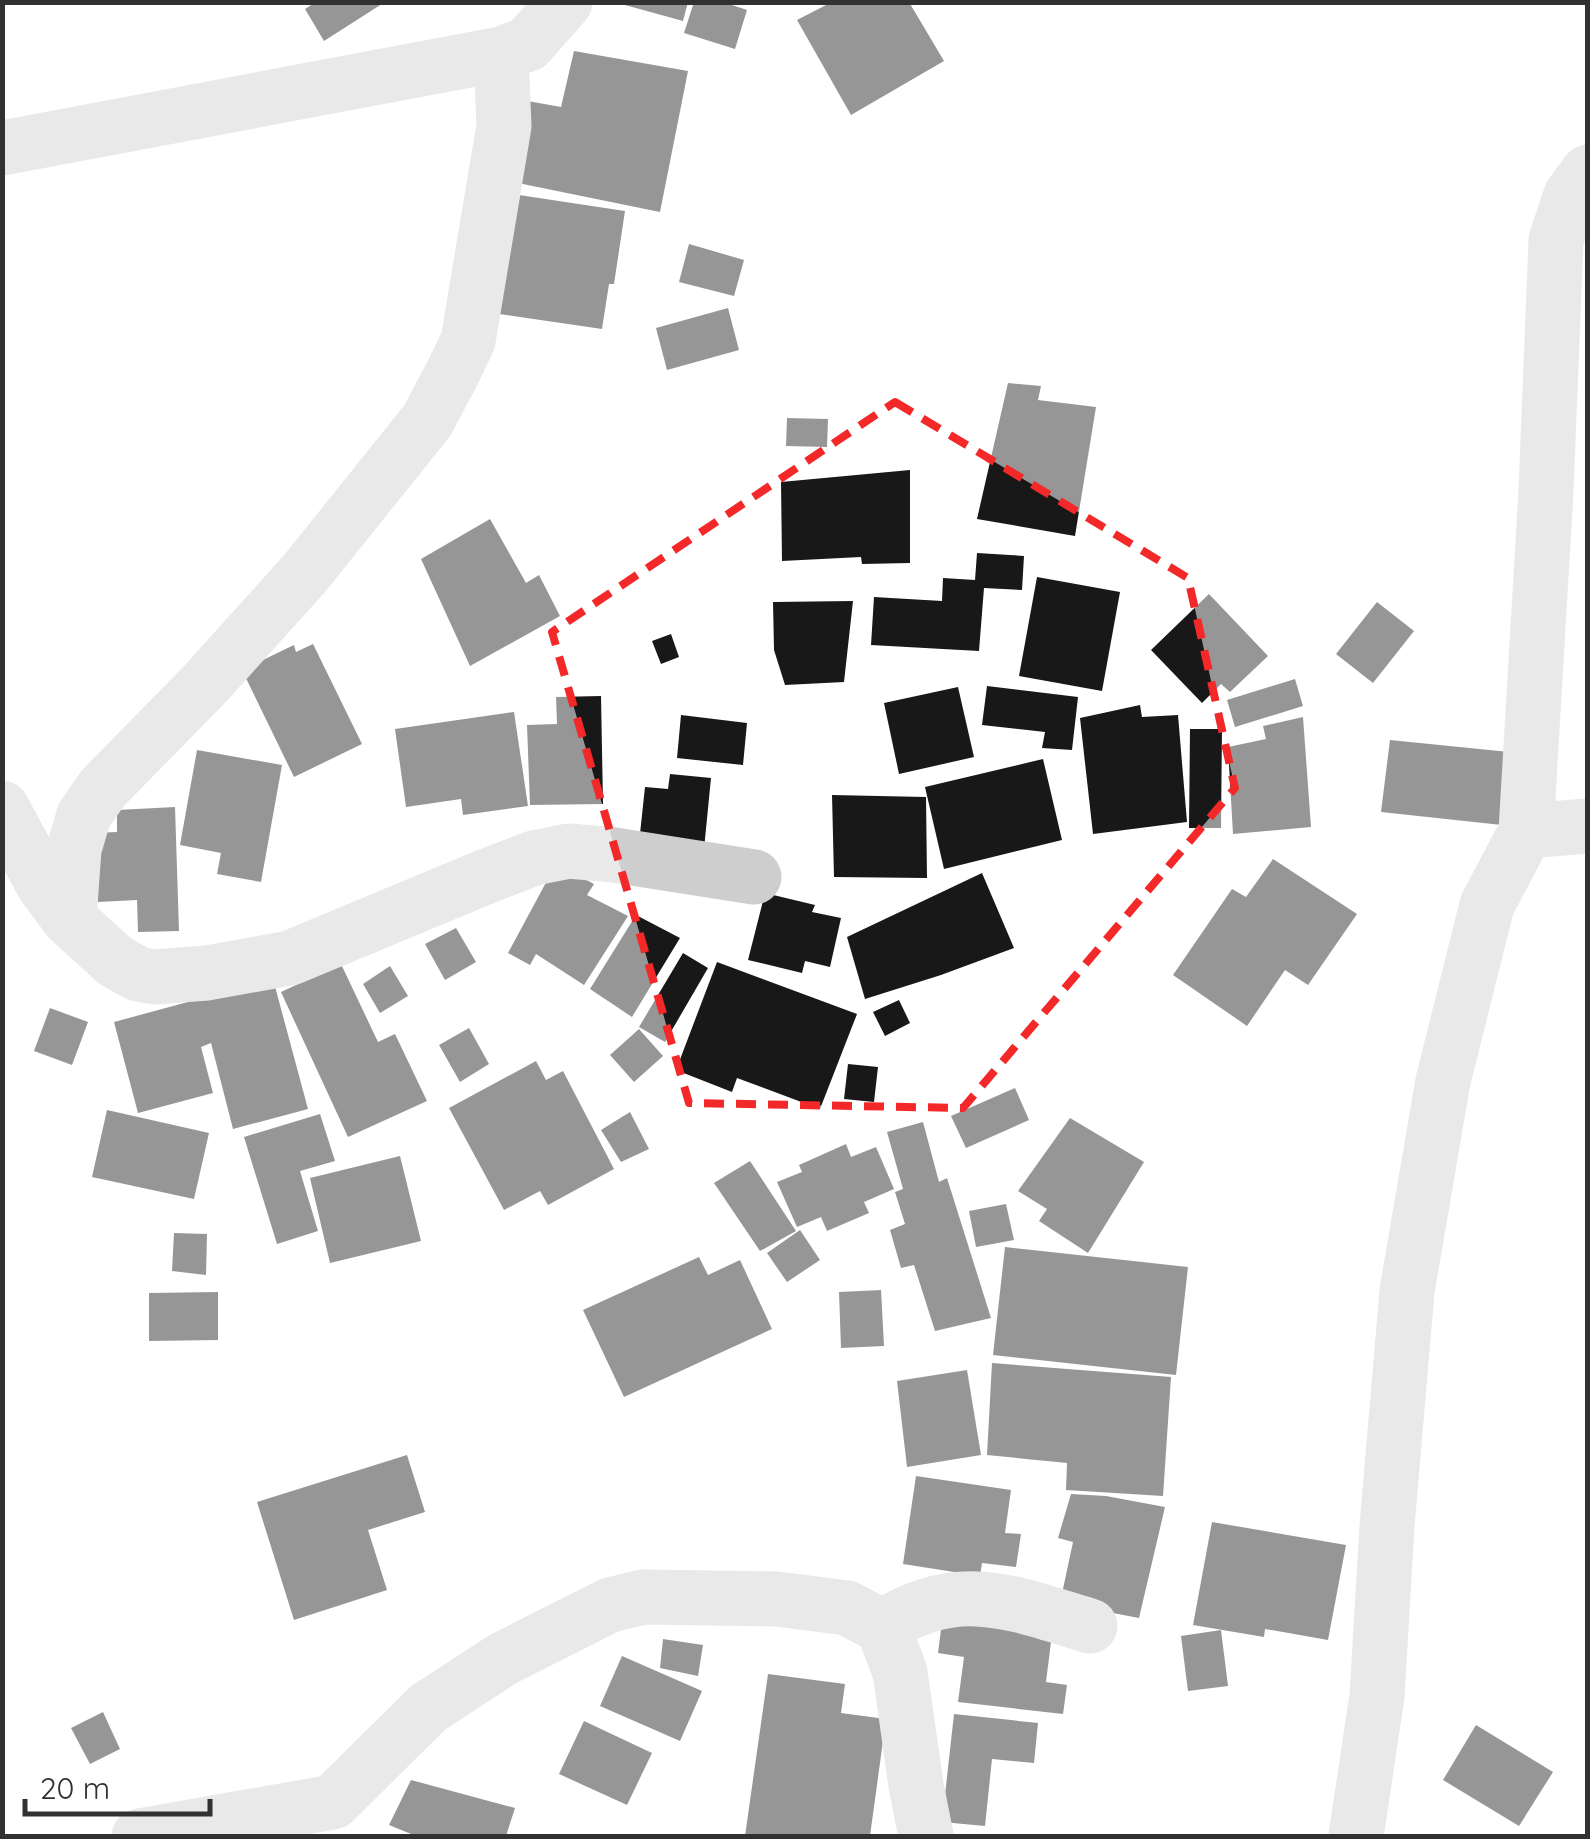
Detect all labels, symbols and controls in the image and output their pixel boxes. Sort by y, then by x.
scale bar [25,1754,210,1816]
text: 20 m [40,1769,110,1807]

